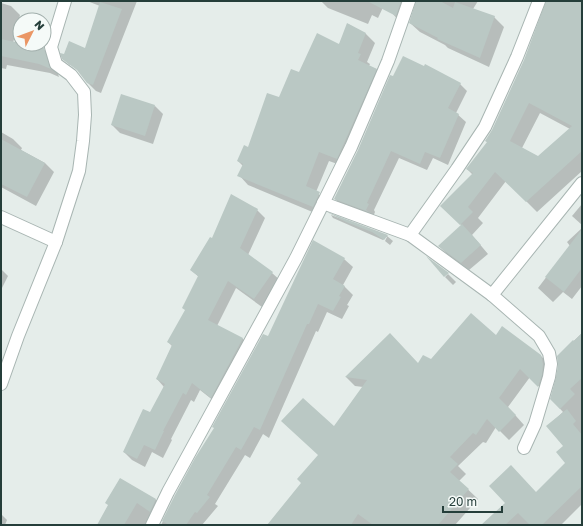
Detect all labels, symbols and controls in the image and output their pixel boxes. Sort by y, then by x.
north arrow [12,12,52,52]
text: N [32,18,47,32]
scale bar [443,488,502,514]
text: 20 m [449,494,477,509]

